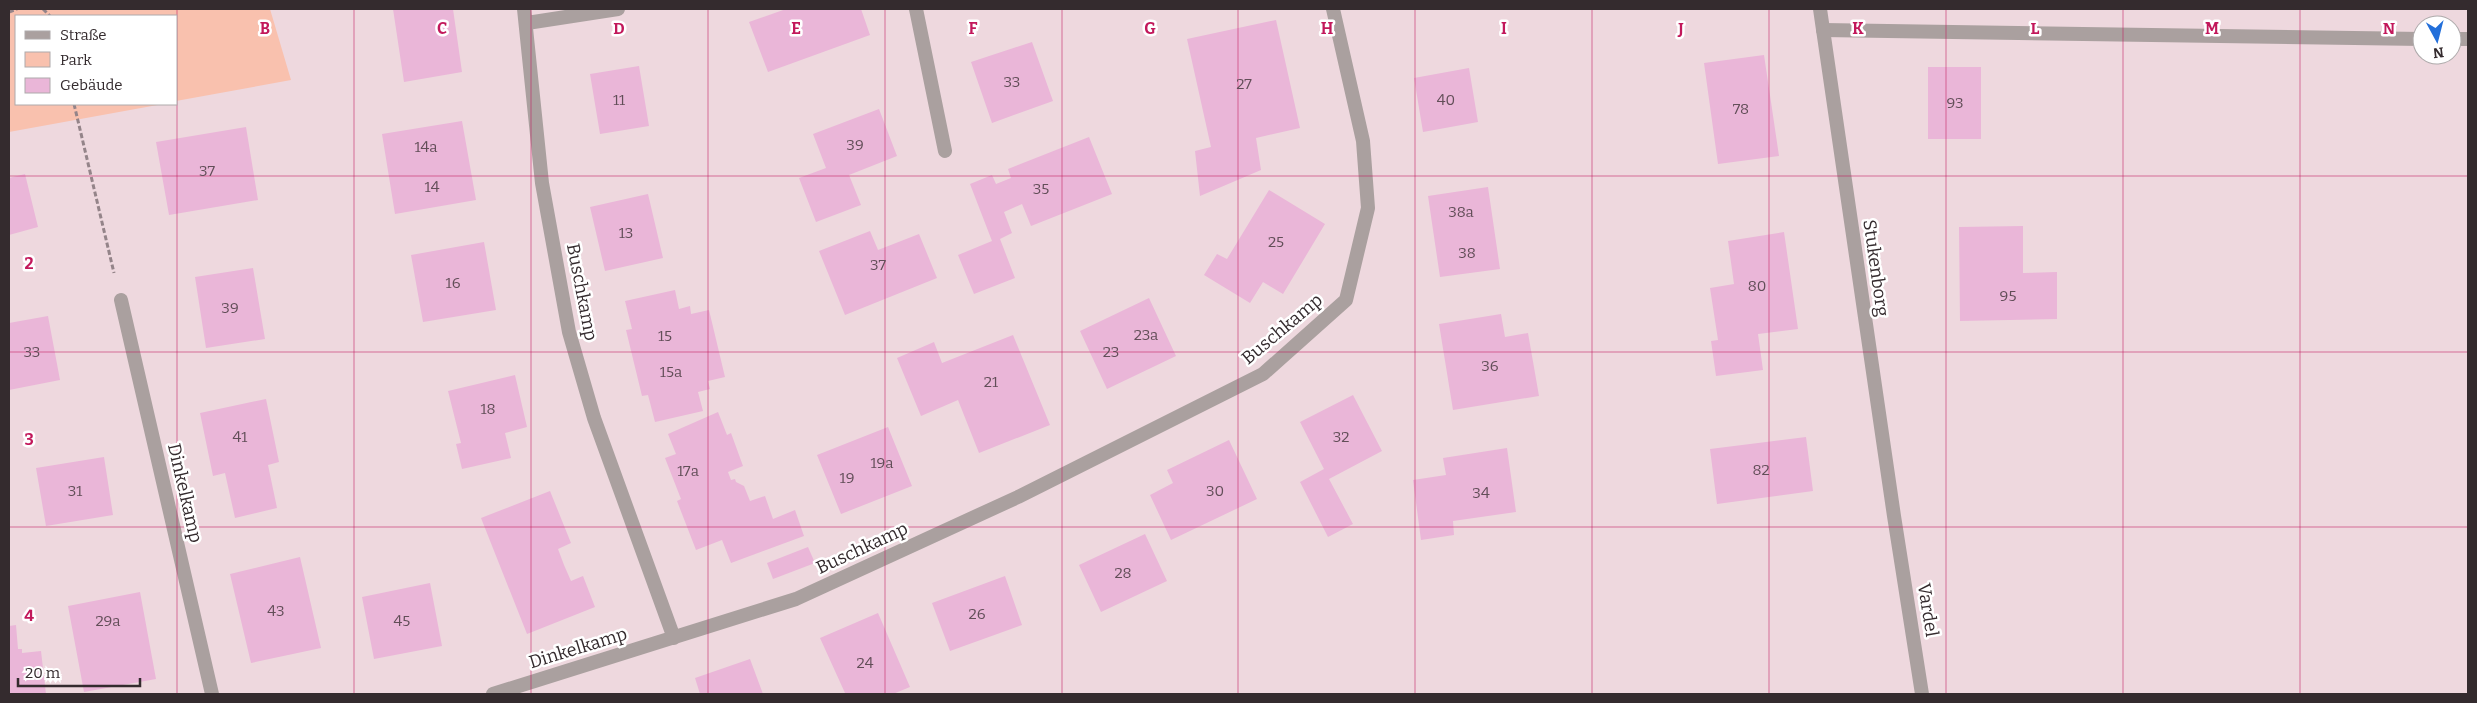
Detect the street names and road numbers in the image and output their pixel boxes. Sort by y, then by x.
street label: Stukenborg [1858,218,1894,318]
street label: Buschkamp [562,241,602,343]
street label: Buschkamp [1237,289,1327,369]
street label: Dinkelkamp [163,441,207,545]
street label: Buschkamp [813,517,911,579]
street label: Vardel [1913,582,1943,638]
street label: Dinkelkamp [526,623,630,673]

